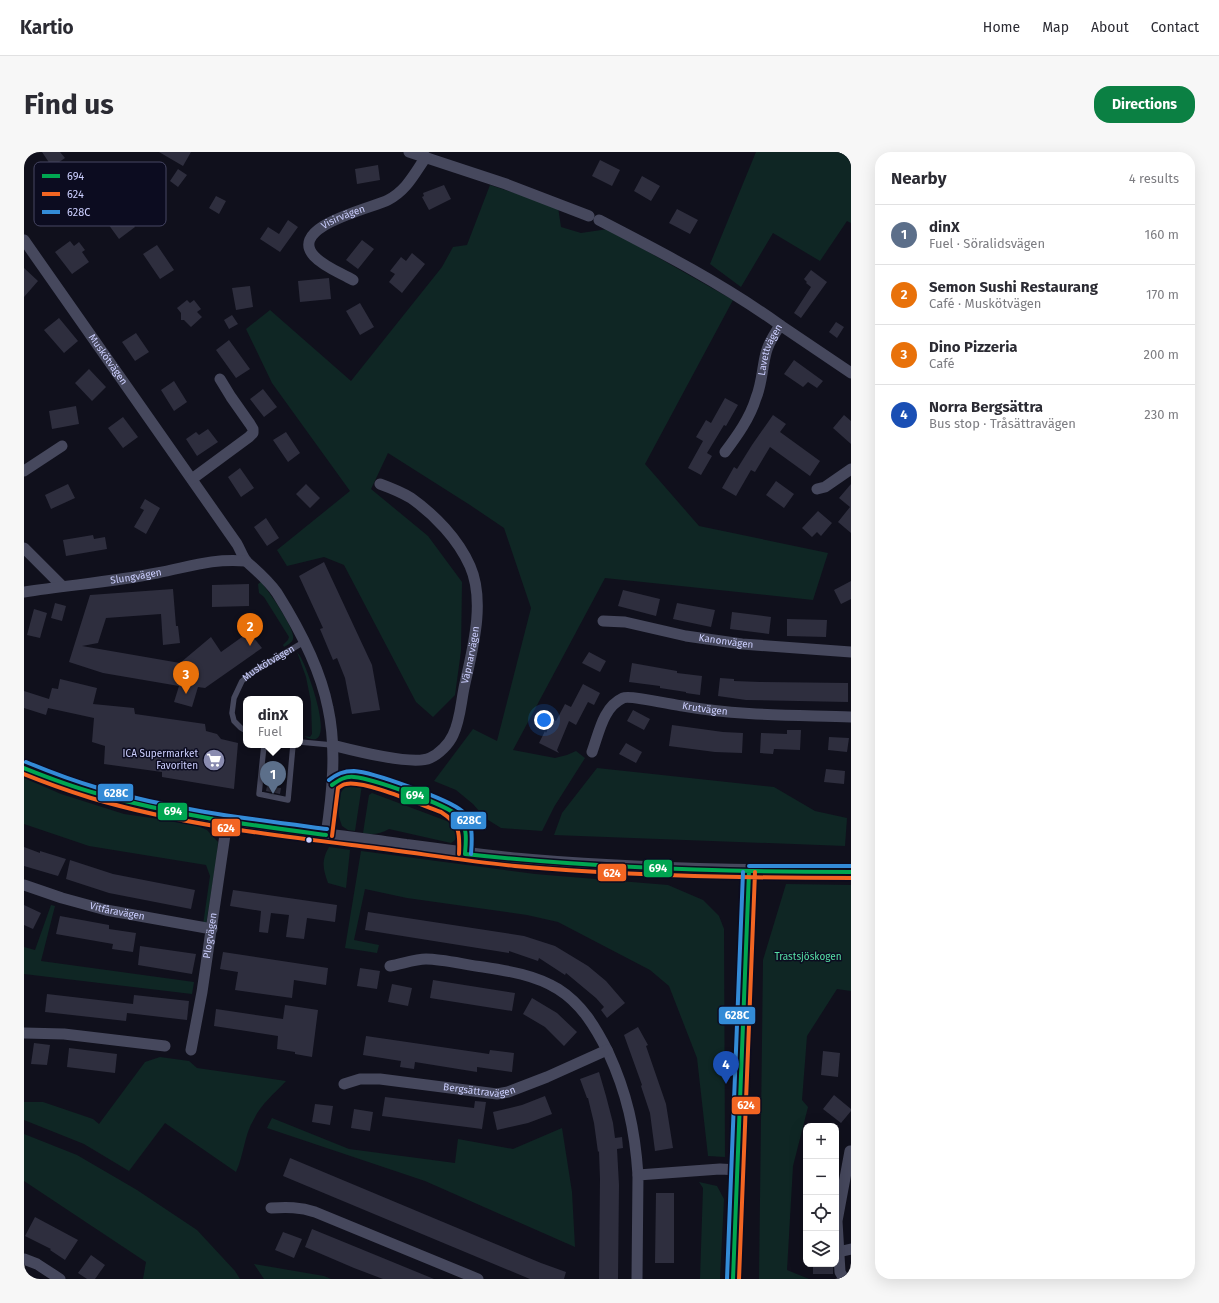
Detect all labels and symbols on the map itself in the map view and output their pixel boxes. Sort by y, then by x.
legend [34,162,166,226]
text: 694 [67,170,84,183]
text: 624 [67,188,84,201]
street label: Visirvägen [319,203,367,232]
text: 628C [67,206,90,219]
street label: Lavettvägen [756,322,785,376]
street label: Muskötvägen [86,332,130,387]
street label: Slungvägen [110,566,163,587]
pin: 2 [237,613,263,646]
street label: Väpnarvägen [459,626,482,685]
street label: Kanonvägen [698,632,754,651]
street label: Muskötvägen [240,643,297,684]
pin: 3 [173,661,199,694]
street label: Krutvägen [681,700,728,718]
your location [534,710,554,730]
supermarket icon: ICA Supermarket Favoriten [201,747,227,773]
place label: ICA Supermarket Favoriten [123,748,198,772]
pin: 1 [260,761,286,794]
line badge: 628C [97,783,134,802]
line badge: 694 [400,786,430,805]
text: 628C [104,787,129,800]
text: 694 [406,789,424,802]
line badge: 694 [157,802,188,821]
text: 694 [164,805,182,818]
line badge: 628C [450,811,487,830]
text: 628C [457,814,482,827]
line badge: 624 [211,818,241,837]
text: 624 [217,822,235,835]
unlabelled marker [304,835,314,845]
line badge: 694 [643,859,673,878]
text: 694 [649,862,667,875]
line badge: 624 [597,863,627,882]
text: 624 [603,867,621,880]
street label: Vitfåravägen [88,900,146,923]
street label: Plogvägen [201,912,220,959]
park label: Trastsjöskogen [774,951,842,963]
line badge: 628C [718,1006,756,1025]
text: 628C [725,1009,750,1022]
pin: 4 [713,1051,739,1084]
street label: Bergsättravägen [442,1081,517,1100]
line badge: 624 [731,1096,761,1115]
text: 624 [737,1099,755,1112]

